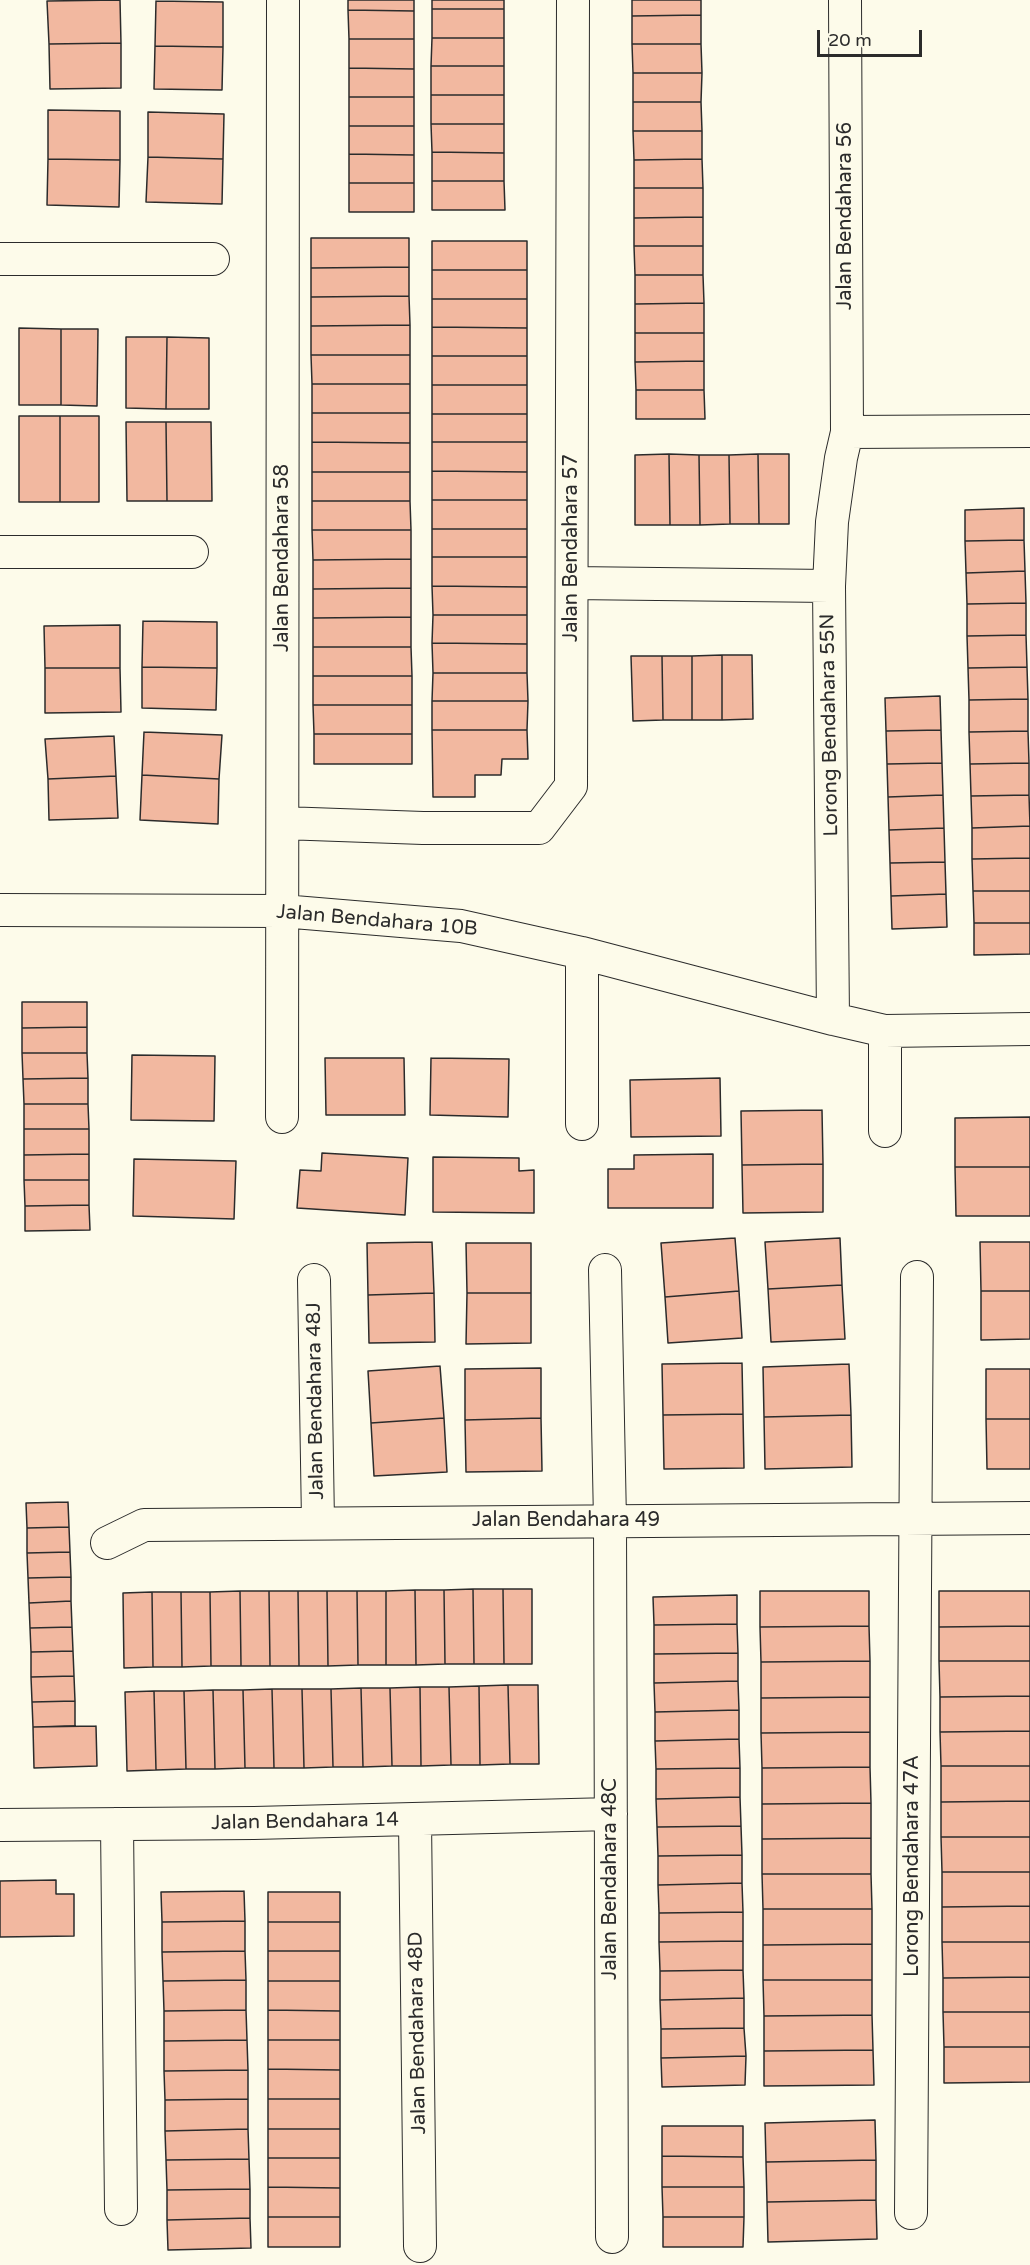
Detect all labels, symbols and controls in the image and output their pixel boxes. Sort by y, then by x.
scale bar [820,18,925,56]
text: 20 m [828,29,872,51]
street label: Jalan Bendahara 56 [834,122,858,310]
street label: Jalan Bendahara 57 [560,454,584,642]
street label: Jalan Bendahara 58 [271,464,295,652]
street label: Lorong Bendahara 55N [816,613,844,837]
street label: Jalan Bendahara 10B [275,900,479,942]
street label: Jalan Bendahara 48J [302,1302,330,1500]
street label: Jalan Bendahara 49 [472,1509,660,1533]
street label: Lorong Bendahara 47A [901,1755,925,1977]
street label: Jalan Bendahara 48C [599,1778,623,1980]
street label: Jalan Bendahara 14 [211,1808,399,1836]
street label: Jalan Bendahara 48D [404,1931,432,2135]

